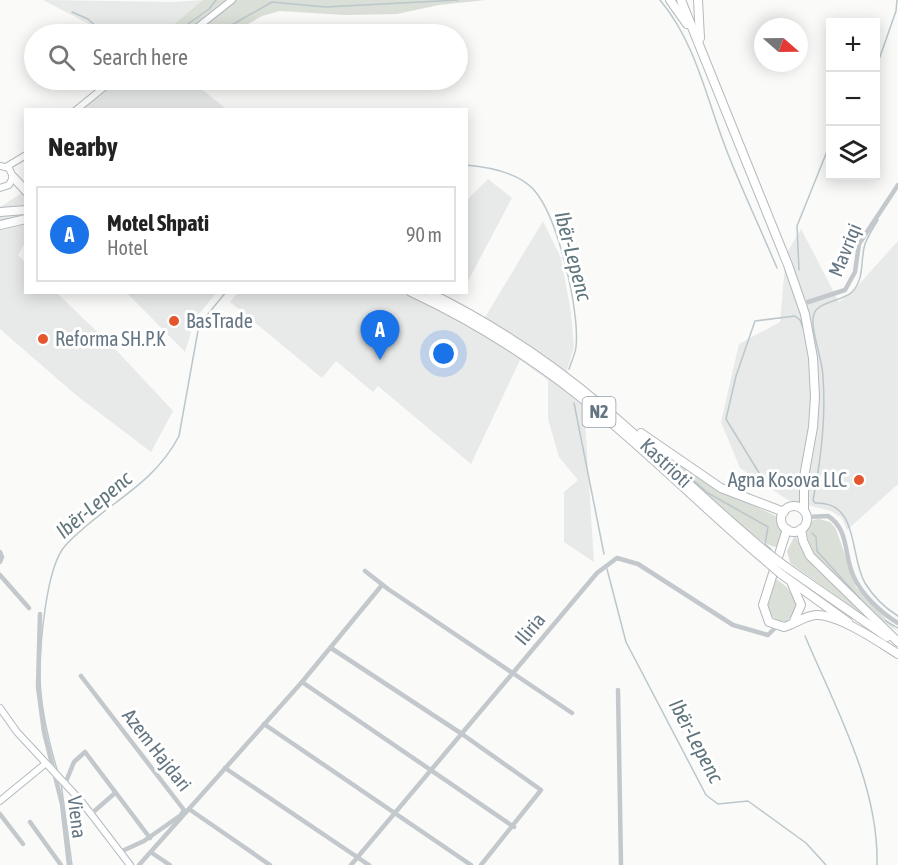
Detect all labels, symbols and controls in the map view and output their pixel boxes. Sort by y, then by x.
north arrow [754,18,808,72]
map controls [826,18,880,180]
button: + [826,18,880,72]
search box [24,24,468,90]
icon: search [45,41,78,74]
text: Search here [93,44,188,70]
button: − [826,72,880,126]
button: layers [826,126,880,180]
text: Nearby [48,132,118,162]
water label: Ibër-Lepenc [551,208,598,304]
text: Motel Shpati [107,210,209,236]
street label: Mavriqi [823,220,866,280]
text: A [65,223,74,246]
text: 90 m [406,223,442,246]
text: Hotel [107,236,148,259]
place label: BasTrade [186,309,253,332]
pin: A [360,310,400,360]
marker: BasTrade [167,314,181,328]
place label: Reforma SH.P.K [55,327,166,350]
marker: Reforma SH.P.K [36,332,50,346]
your location [429,339,458,368]
road number: N2 [582,397,616,427]
street label: Kastrioti [636,433,697,492]
water label: Ibër-Lepenc [51,465,137,543]
place label: Agna Kosova LLC [728,468,847,491]
marker: Agna Kosova LLC [852,473,866,487]
street label: Iliria [510,608,550,649]
water label: Ibër-Lepenc [665,695,730,788]
street label: Azem Hajdari [118,704,197,795]
street label: Viena [63,794,91,839]

